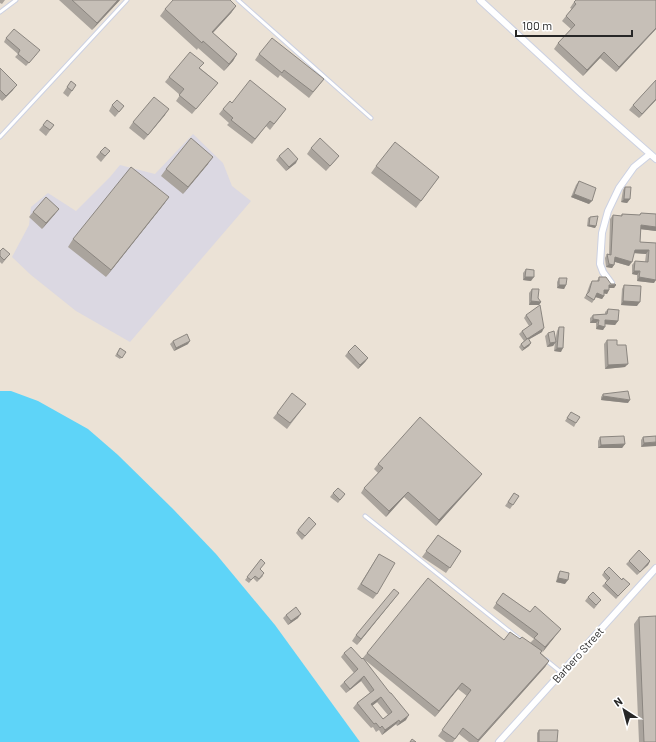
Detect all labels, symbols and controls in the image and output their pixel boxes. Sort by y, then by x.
scale bar [516,12,632,38]
text: 100 m [522,18,552,32]
street label: Barbero Street [549,624,606,685]
north arrow [604,690,644,730]
text: N [611,694,625,709]

